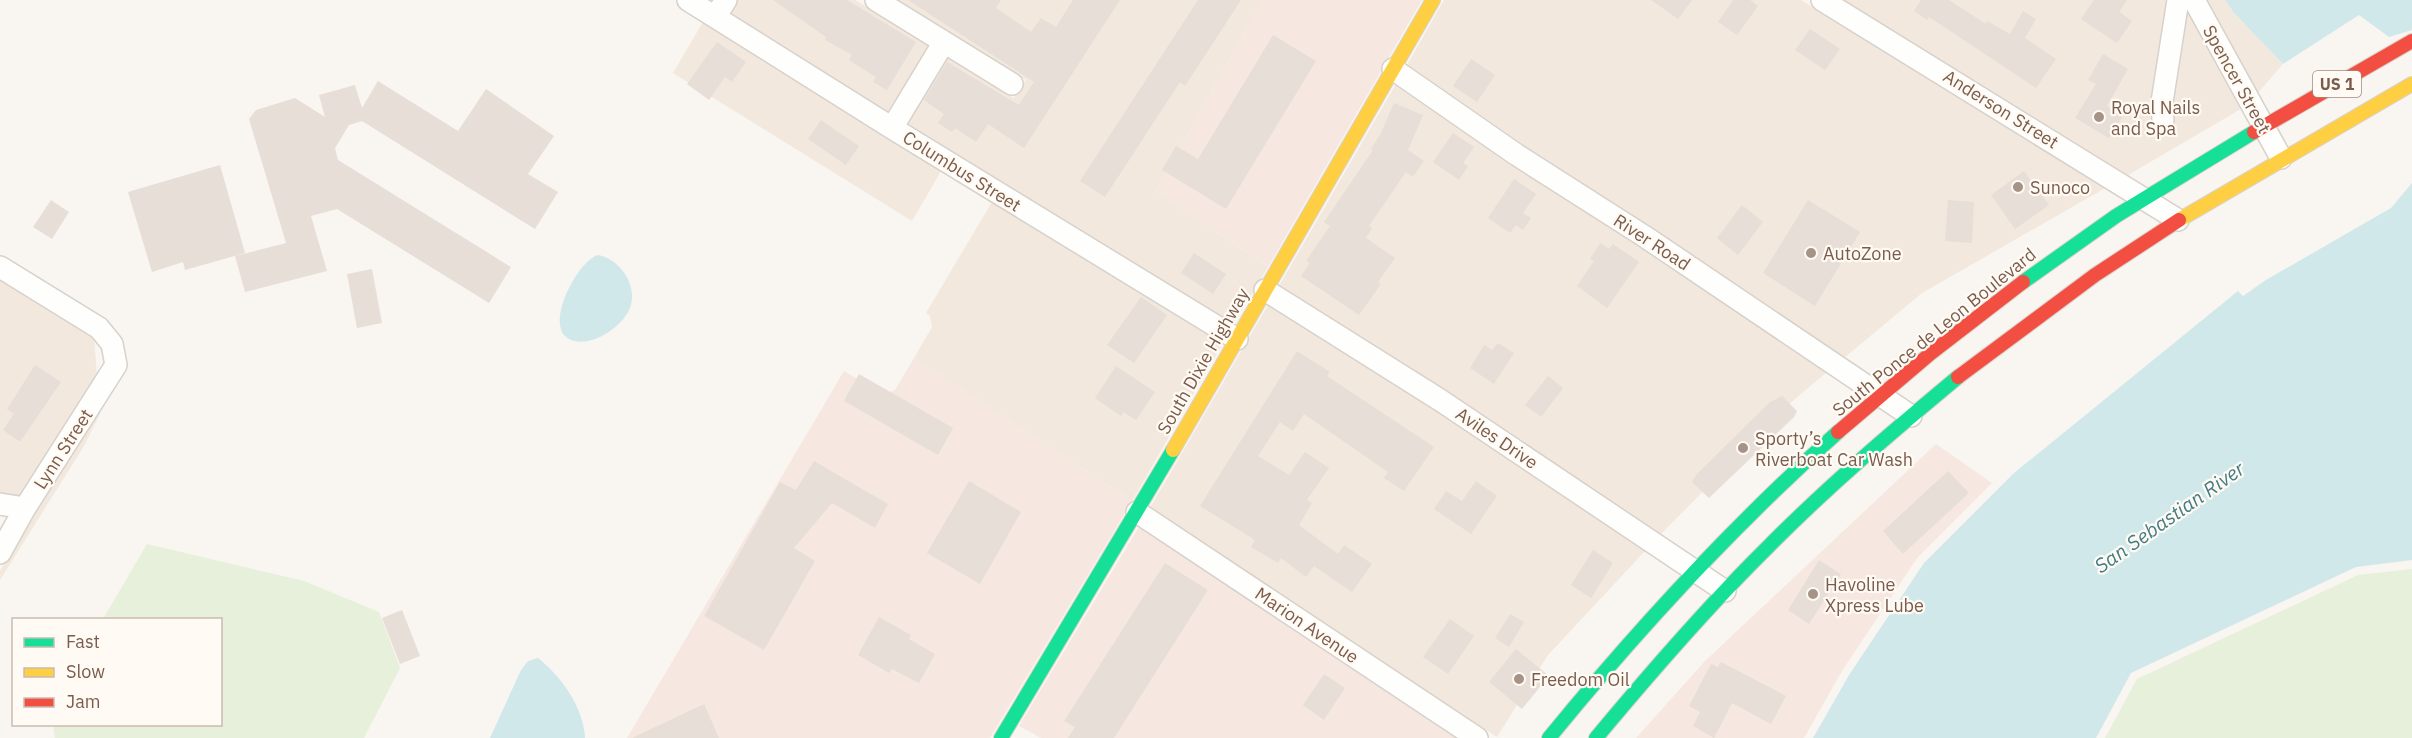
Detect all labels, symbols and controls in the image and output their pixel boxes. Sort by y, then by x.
street label: Spencer Street [2198,21,2276,137]
street label: Anderson Street [1939,64,2063,154]
road number: US 1 [2313,71,2361,97]
place label: Royal Nails and Spa [2111,96,2200,140]
marker: Royal Nails and Spa [2092,110,2106,124]
street label: Columbus Street [899,125,1025,217]
place label: Sunoco [2030,176,2090,199]
marker: Sunoco [2011,180,2025,194]
street label: River Road [1609,209,1695,275]
place label: AutoZone [1823,242,1902,265]
street label: South Ponce de Leon Boulevard [1828,243,2040,421]
marker: AutoZone [1804,246,1818,260]
street label: South Dixie Highway [1152,284,1254,438]
street label: Aviles Drive [1452,402,1543,474]
street label: Lynn Street [28,404,98,494]
place label: Sporty’s Riverboat Car Wash [1755,427,1913,471]
marker: Sporty’s Riverboat Car Wash [1736,441,1750,455]
water label: San Sebastian River [2089,455,2250,579]
place label: Havoline Xpress Lube [1825,573,1924,617]
street label: Marion Avenue [1251,582,1363,668]
marker: Havoline Xpress Lube [1806,587,1820,601]
legend [12,618,222,726]
text: Fast [66,630,100,653]
text: Slow [66,660,105,683]
place label: Freedom Oil [1531,668,1630,691]
marker: Freedom Oil [1512,672,1526,686]
text: Jam [66,690,101,713]

